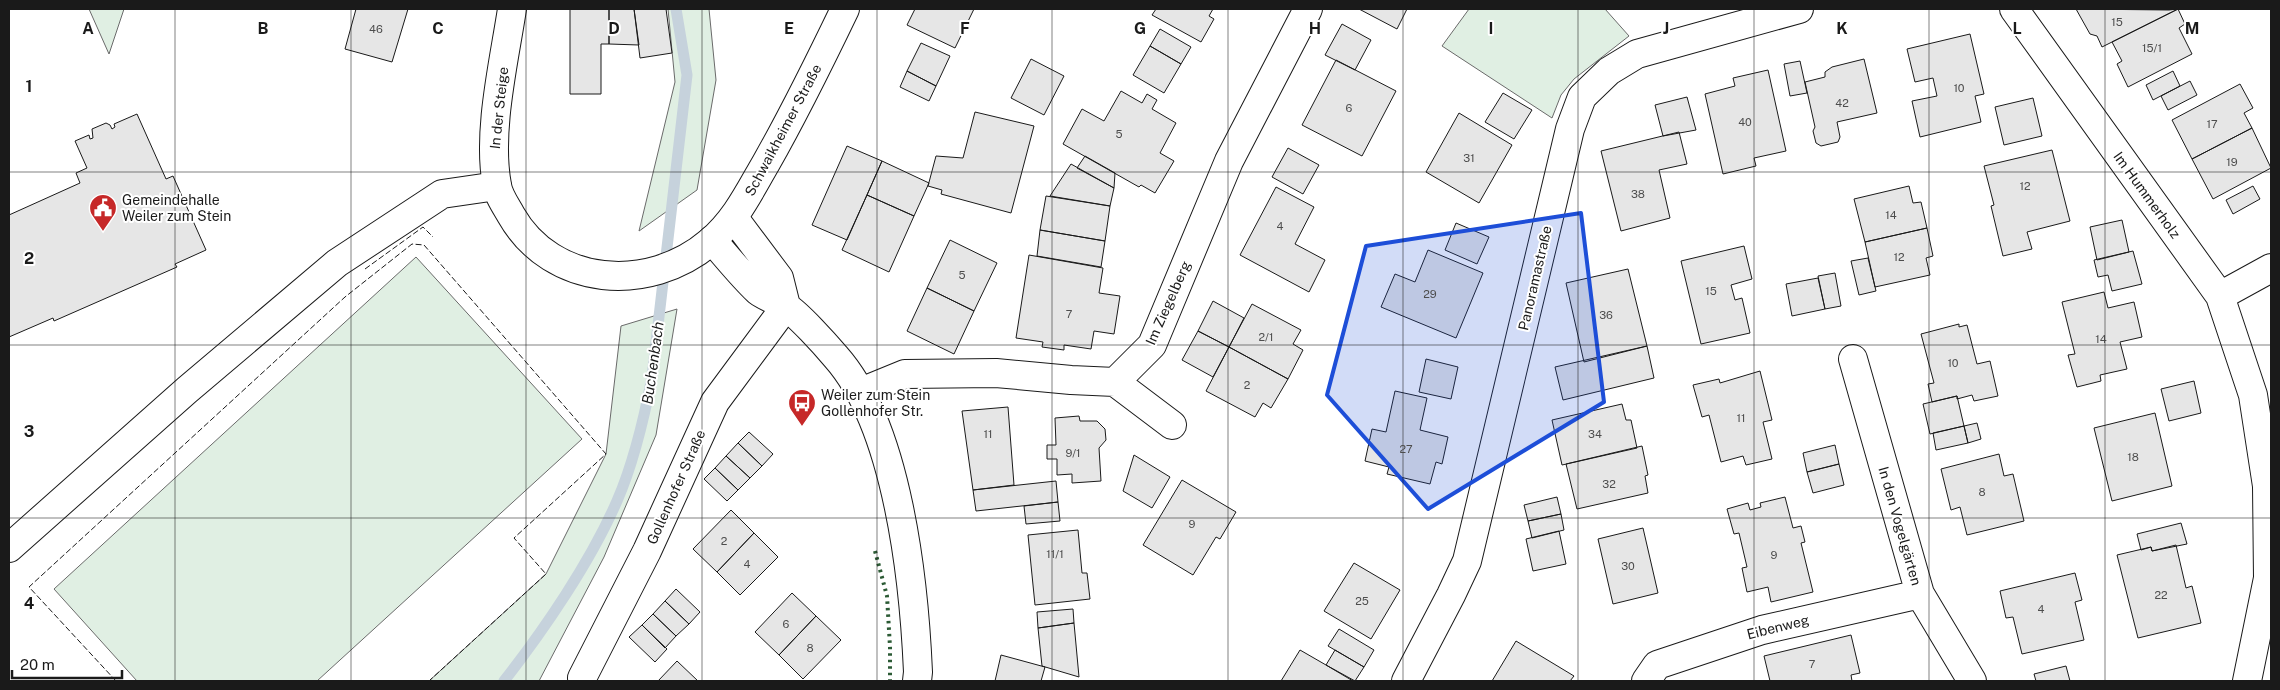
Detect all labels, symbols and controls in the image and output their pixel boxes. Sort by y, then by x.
house number: 15 [2111,16,2123,28]
text: A [82,19,94,38]
text: B [258,19,269,38]
text: C [432,19,444,38]
text: D [608,19,620,38]
text: E [784,19,794,38]
text: F [960,19,970,38]
text: G [1134,19,1146,38]
text: H [1309,19,1321,38]
text: I [1489,19,1493,38]
text: J [1663,19,1669,38]
text: K [1836,19,1848,38]
text: L [2012,19,2022,38]
text: M [2185,19,2199,38]
house number: 46 [369,23,383,35]
house number: 15/1 [2142,42,2162,54]
street label: Schwaikheimer Straße [741,61,825,199]
street label: In der Steige [487,66,511,150]
text: 1 [26,77,32,96]
house number: 10 [1953,82,1965,94]
house number: 42 [1835,97,1849,109]
house number: 6 [1346,102,1353,114]
house number: 40 [1738,116,1752,128]
house number: 17 [2206,118,2218,130]
house number: 5 [1115,128,1123,140]
street label: Im Hummerholz [2110,149,2184,242]
house number: 31 [1463,152,1475,164]
house number: 19 [2226,156,2238,168]
house number: 12 [2019,180,2031,192]
house number: 38 [1631,188,1645,200]
place label: Gemeindehalle Weiler zum Stein [122,192,231,224]
public building icon: Gemeindehalle Weiler zum Stein [88,193,118,232]
house number: 14 [1885,209,1897,221]
house number: 4 [1277,220,1284,232]
street label: Panoramastraße [1515,224,1555,332]
text: 2 [24,249,34,268]
house number: 12 [1893,251,1905,263]
street label: Im Ziegelberg [1142,258,1194,348]
house number: 5 [958,269,966,281]
house number: 15 [1705,285,1717,297]
house number: 29 [1423,288,1437,300]
house number: 7 [1066,308,1073,320]
house number: 36 [1599,309,1613,321]
water label: Buchenbach [638,320,667,406]
house number: 2/1 [1259,331,1273,343]
house number: 14 [2095,333,2107,345]
house number: 10 [1947,357,1959,369]
house number: 2 [1244,379,1251,391]
place label: Weiler zum Stein Gollenhofer Str. [821,387,930,419]
bus stop icon: Weiler zum Stein Gollenhofer Str. [787,388,817,427]
house number: 11 [1737,412,1745,424]
text: 3 [24,422,34,441]
street label: Gollenhofer Straße [644,427,709,547]
house number: 11 [984,428,992,440]
house number: 34 [1588,428,1602,440]
house number: 27 [1399,443,1413,455]
house number: 9/1 [1065,447,1081,459]
house number: 18 [2127,451,2139,463]
street label: In den Vogelgärten [1875,465,1925,587]
house number: 32 [1602,478,1616,490]
house number: 8 [1978,486,1986,498]
house number: 9 [1189,518,1196,530]
house number: 2 [721,535,728,547]
house number: 11/1 [1046,548,1064,560]
house number: 9 [1771,549,1778,561]
house number: 4 [744,558,751,570]
house number: 30 [1621,560,1635,572]
house number: 22 [2154,589,2168,601]
text: 4 [24,594,35,613]
house number: 25 [1355,595,1369,607]
house number: 4 [2038,603,2045,615]
street label: Eibenweg [1745,611,1811,642]
house number: 6 [783,618,790,630]
house number: 8 [806,642,814,654]
scale bar [12,648,122,680]
text: 20 m [20,656,55,673]
house number: 7 [1809,658,1816,670]

